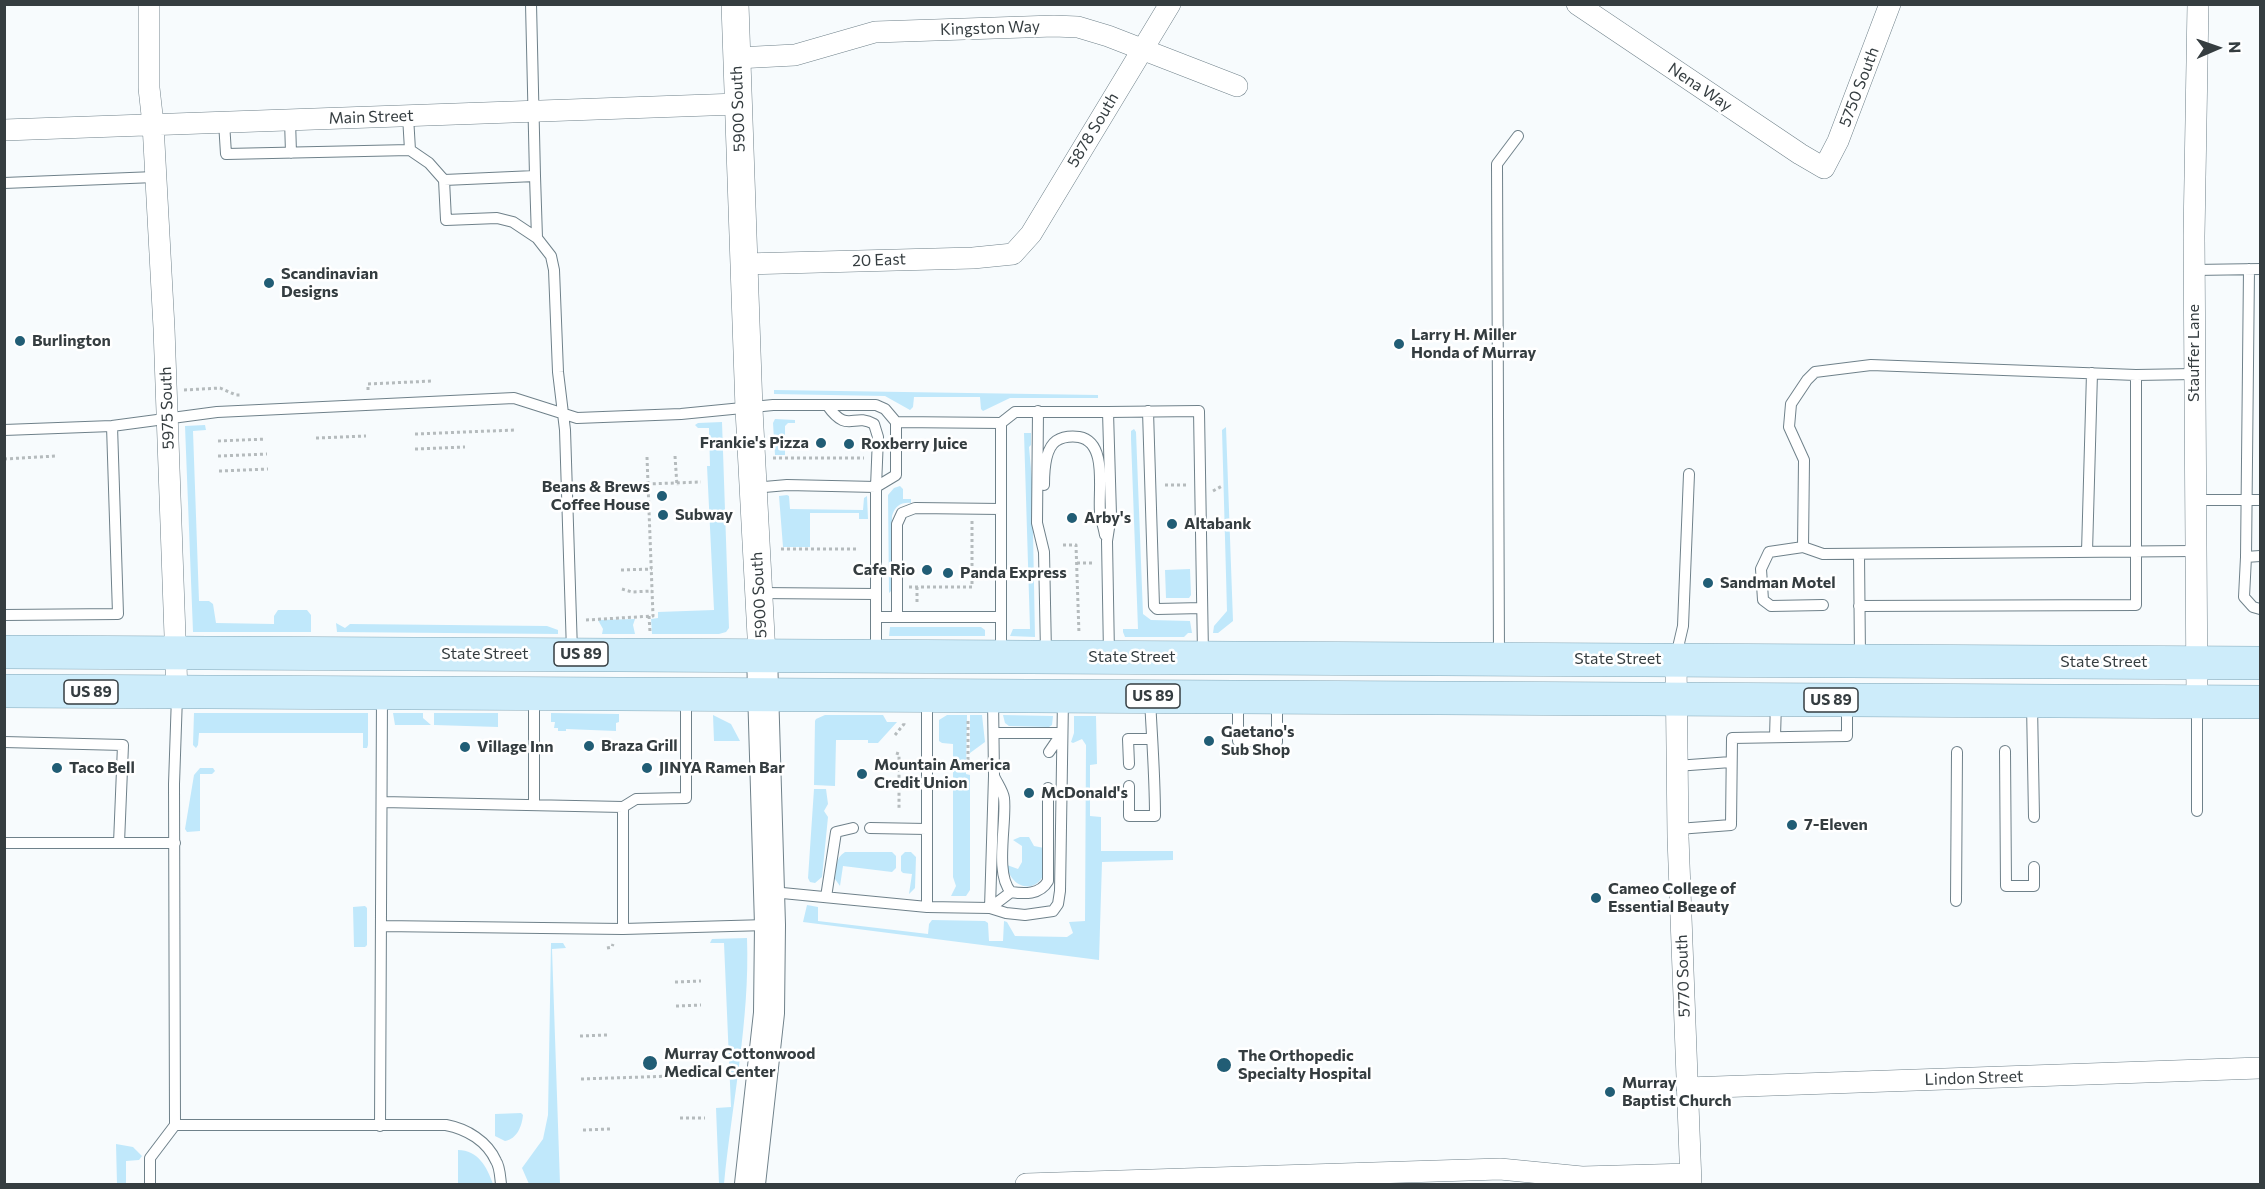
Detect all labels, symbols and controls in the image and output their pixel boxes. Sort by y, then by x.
street label: Kingston Way [940,17,1040,39]
north arrow [2187,18,2247,78]
text: N [2226,41,2245,54]
street label: 5750 South [1835,44,1883,130]
street label: Nena Way [1664,59,1736,115]
street label: 5900 South [727,65,749,153]
street label: 5878 South [1063,89,1123,171]
street label: Main Street [328,106,414,128]
street label: 20 East [852,249,906,271]
place label: Scandinavian Designs [281,264,378,302]
marker: Scandinavian Designs [262,276,276,290]
street label: Stauffer Lane [2184,304,2204,402]
place label: Larry H. Miller Honda of Murray [1411,325,1536,363]
place label: Burlington [32,331,111,351]
marker: Burlington [13,334,27,348]
marker: Larry H. Miller Honda of Murray [1392,337,1406,351]
street label: 5975 South [156,366,178,450]
place label: Frankie's Pizza [700,433,809,453]
place label: Roxberry Juice [861,434,968,454]
marker: Frankie's Pizza [814,436,828,450]
marker: Roxberry Juice [842,437,856,451]
place label: Beans & Brews Coffee House [542,477,650,515]
marker: Beans & Brews Coffee House [655,489,669,503]
place label: Subway [675,505,733,525]
marker: Subway [656,508,670,522]
place label: Arby's [1084,508,1131,528]
marker: Arby's [1065,511,1079,525]
place label: Altabank [1184,514,1251,534]
marker: Altabank [1165,517,1179,531]
street label: 5900 South [747,551,771,639]
place label: Cafe Rio [853,560,915,580]
marker: Cafe Rio [920,563,934,577]
place label: Panda Express [960,563,1067,583]
marker: Panda Express [941,566,955,580]
place label: Sandman Motel [1720,573,1836,593]
marker: Sandman Motel [1701,576,1715,590]
road number: US 89 [554,642,608,666]
street label: State Street [441,644,529,664]
street label: State Street [1088,647,1176,667]
street label: State Street [1574,649,1662,669]
street label: State Street [2060,652,2148,672]
road number: US 89 [64,680,118,704]
road number: US 89 [1126,684,1180,708]
road number: US 89 [1804,688,1858,712]
place label: Gaetano's Sub Shop [1221,722,1295,760]
marker: Gaetano's Sub Shop [1202,734,1216,748]
place label: Braza Grill [601,736,678,756]
place label: Village Inn [477,737,554,757]
marker: Braza Grill [582,739,596,753]
marker: Village Inn [458,740,472,754]
place label: Mountain America Credit Union [874,755,1010,793]
place label: Taco Bell [69,758,135,778]
place label: JINYA Ramen Bar [659,758,785,778]
marker: Taco Bell [50,761,64,775]
marker: JINYA Ramen Bar [640,761,654,775]
marker: Mountain America Credit Union [855,767,869,781]
place label: McDonald's [1041,783,1128,803]
marker: McDonald's [1022,786,1036,800]
place label: 7-Eleven [1804,815,1868,835]
marker: 7-Eleven [1785,818,1799,832]
place label: Cameo College of Essential Beauty [1608,879,1736,917]
marker: Cameo College of Essential Beauty [1589,891,1603,905]
street label: 5770 South [1672,934,1694,1018]
place label: Murray Cottonwood Medical Center [664,1044,815,1082]
place label: The Orthopedic Specialty Hospital [1238,1046,1371,1084]
marker: Murray Cottonwood Medical Center [641,1054,659,1072]
marker: The Orthopedic Specialty Hospital [1215,1056,1233,1074]
street label: Lindon Street [1924,1067,2024,1089]
place label: Murray Baptist Church [1622,1073,1732,1111]
marker: Murray Baptist Church [1603,1085,1617,1099]

